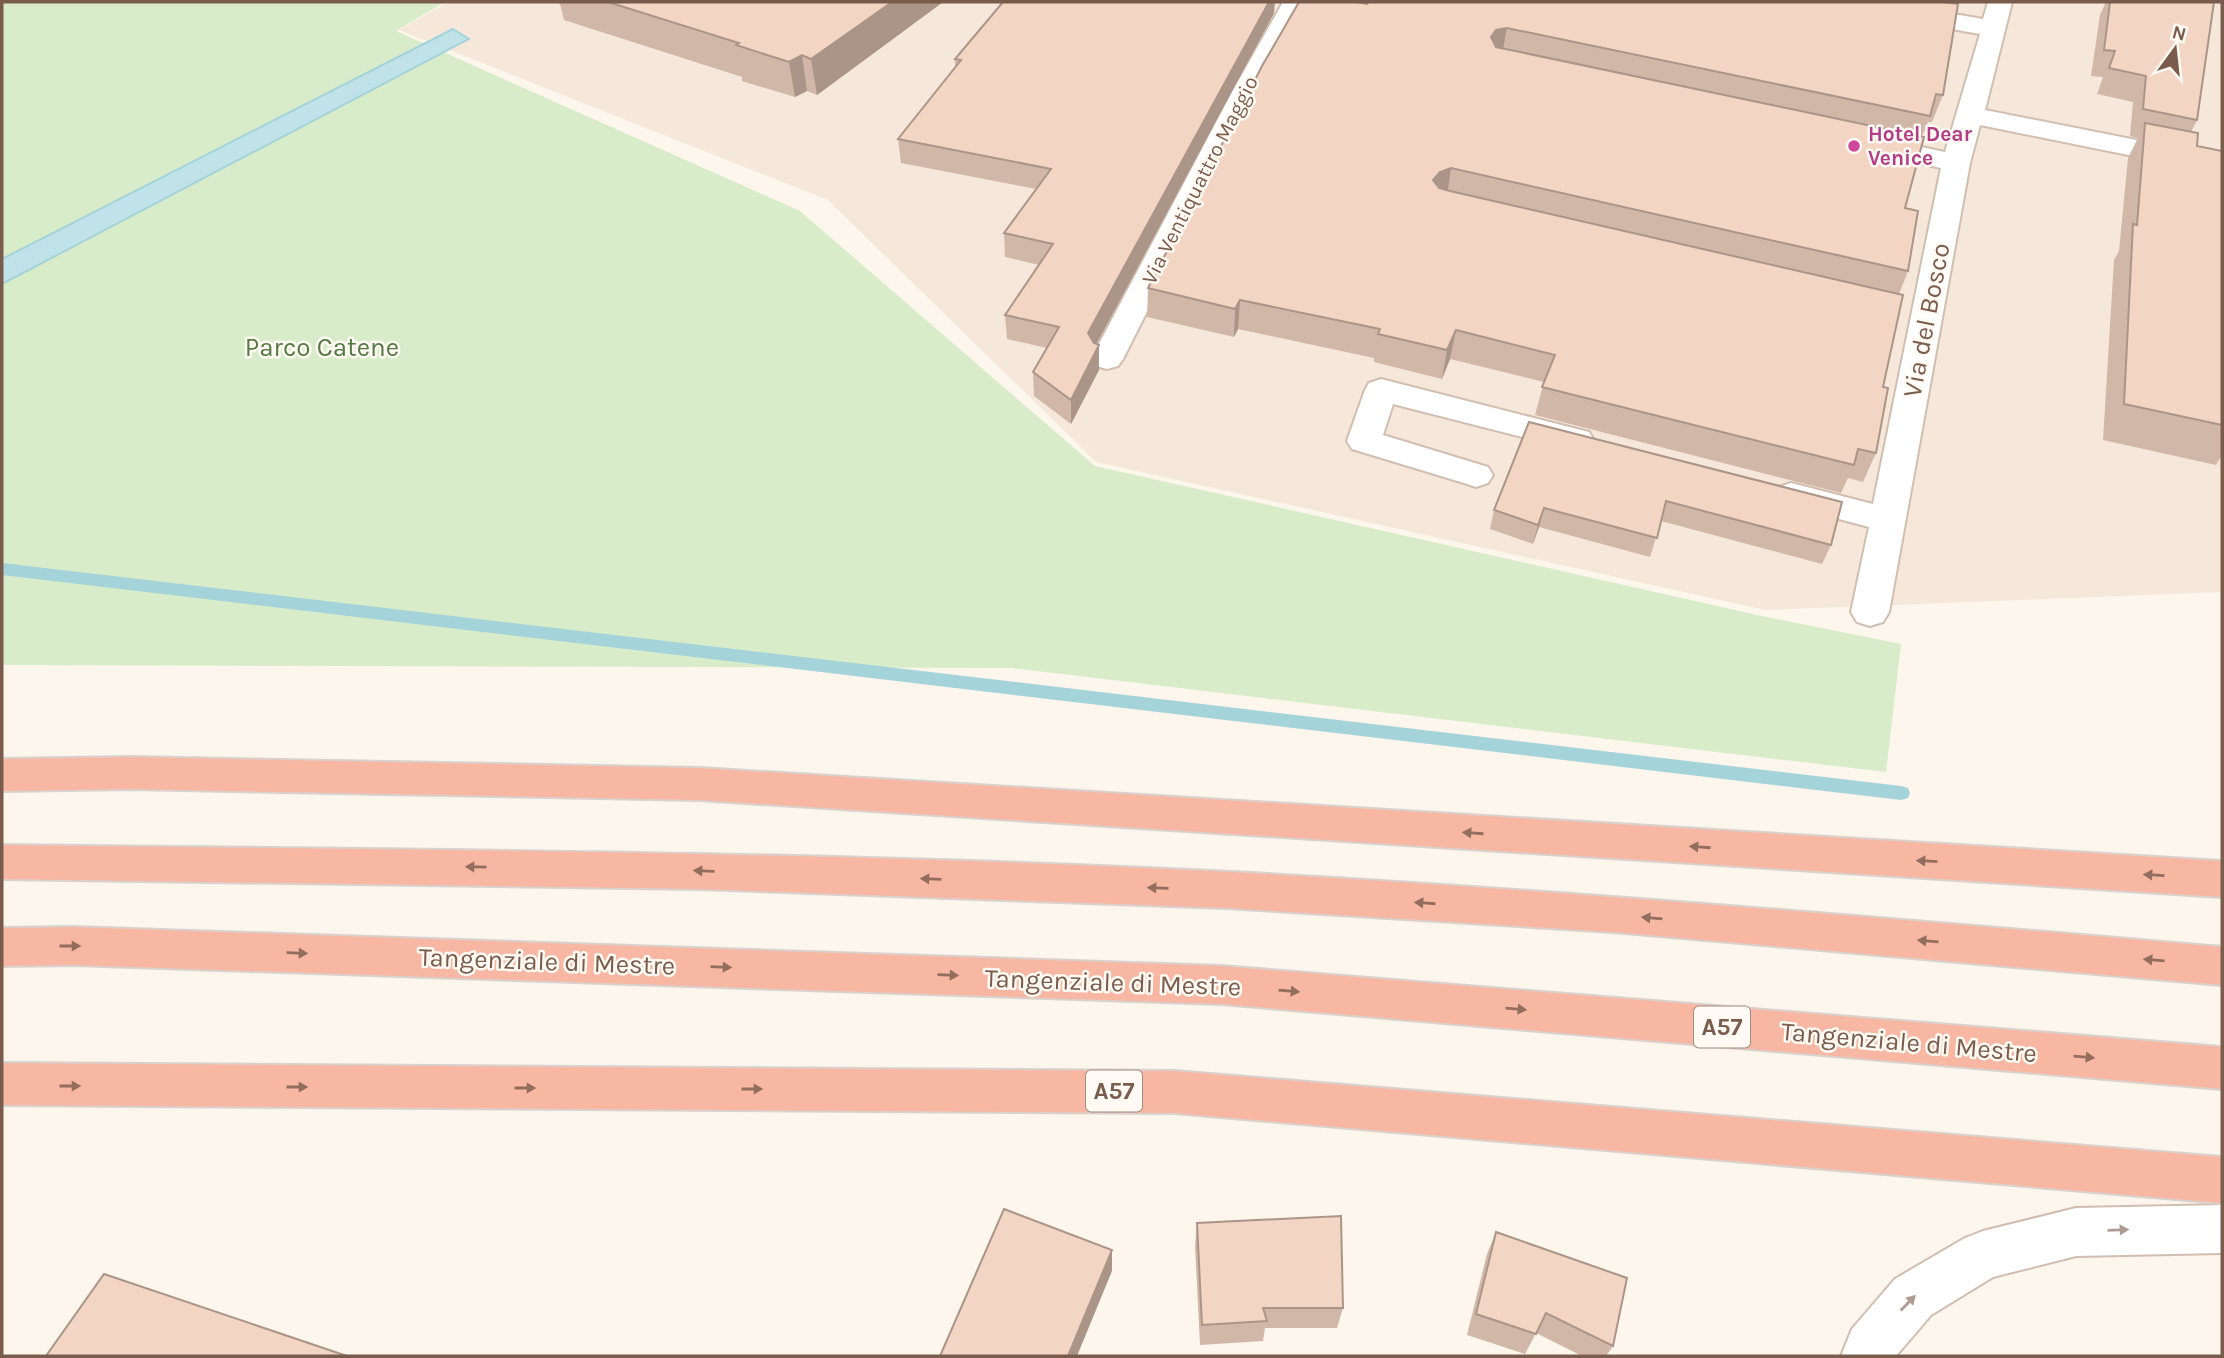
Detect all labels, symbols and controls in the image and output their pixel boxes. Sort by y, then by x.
north arrow [2140,14,2210,84]
text: N [2170,21,2189,46]
street label: Via Ventiquattro Maggio [1137,72,1263,288]
place label: Hotel Dear Venice [1868,122,1973,170]
marker: Hotel Dear Venice [1846,138,1862,154]
street label: Via del Bosco [1896,240,1957,400]
park label: Parco Catene [245,332,399,363]
one-way arrow [1462,827,1484,838]
one-way arrow [1689,841,1711,852]
one-way arrow [1916,855,1938,866]
one-way arrow [465,861,487,873]
one-way arrow [692,865,714,877]
one-way arrow [2143,869,2165,880]
one-way arrow [920,874,942,885]
one-way arrow [1147,882,1169,893]
one-way arrow [1414,897,1436,908]
one-way arrow [1641,912,1663,923]
one-way arrow [1916,935,1938,946]
one-way arrow [59,940,81,952]
street label: Tangenziale di Mestre [418,942,676,981]
one-way arrow [287,947,309,959]
one-way arrow [2143,954,2165,965]
one-way arrow [710,961,732,972]
street label: Tangenziale di Mestre [984,963,1242,1002]
one-way arrow [937,969,959,980]
one-way arrow [1278,985,1300,996]
one-way arrow [1505,1004,1527,1015]
road number: A57 [1694,1007,1750,1048]
street label: Tangenziale di Mestre [1780,1016,2038,1069]
one-way arrow [2073,1052,2095,1063]
road number: A57 [1086,1070,1142,1112]
one-way arrow [59,1080,81,1091]
one-way arrow [287,1081,309,1093]
one-way arrow [514,1082,536,1094]
one-way arrow [742,1083,764,1095]
one-way arrow [2108,1225,2130,1236]
one-way arrow [1900,1295,1917,1312]

